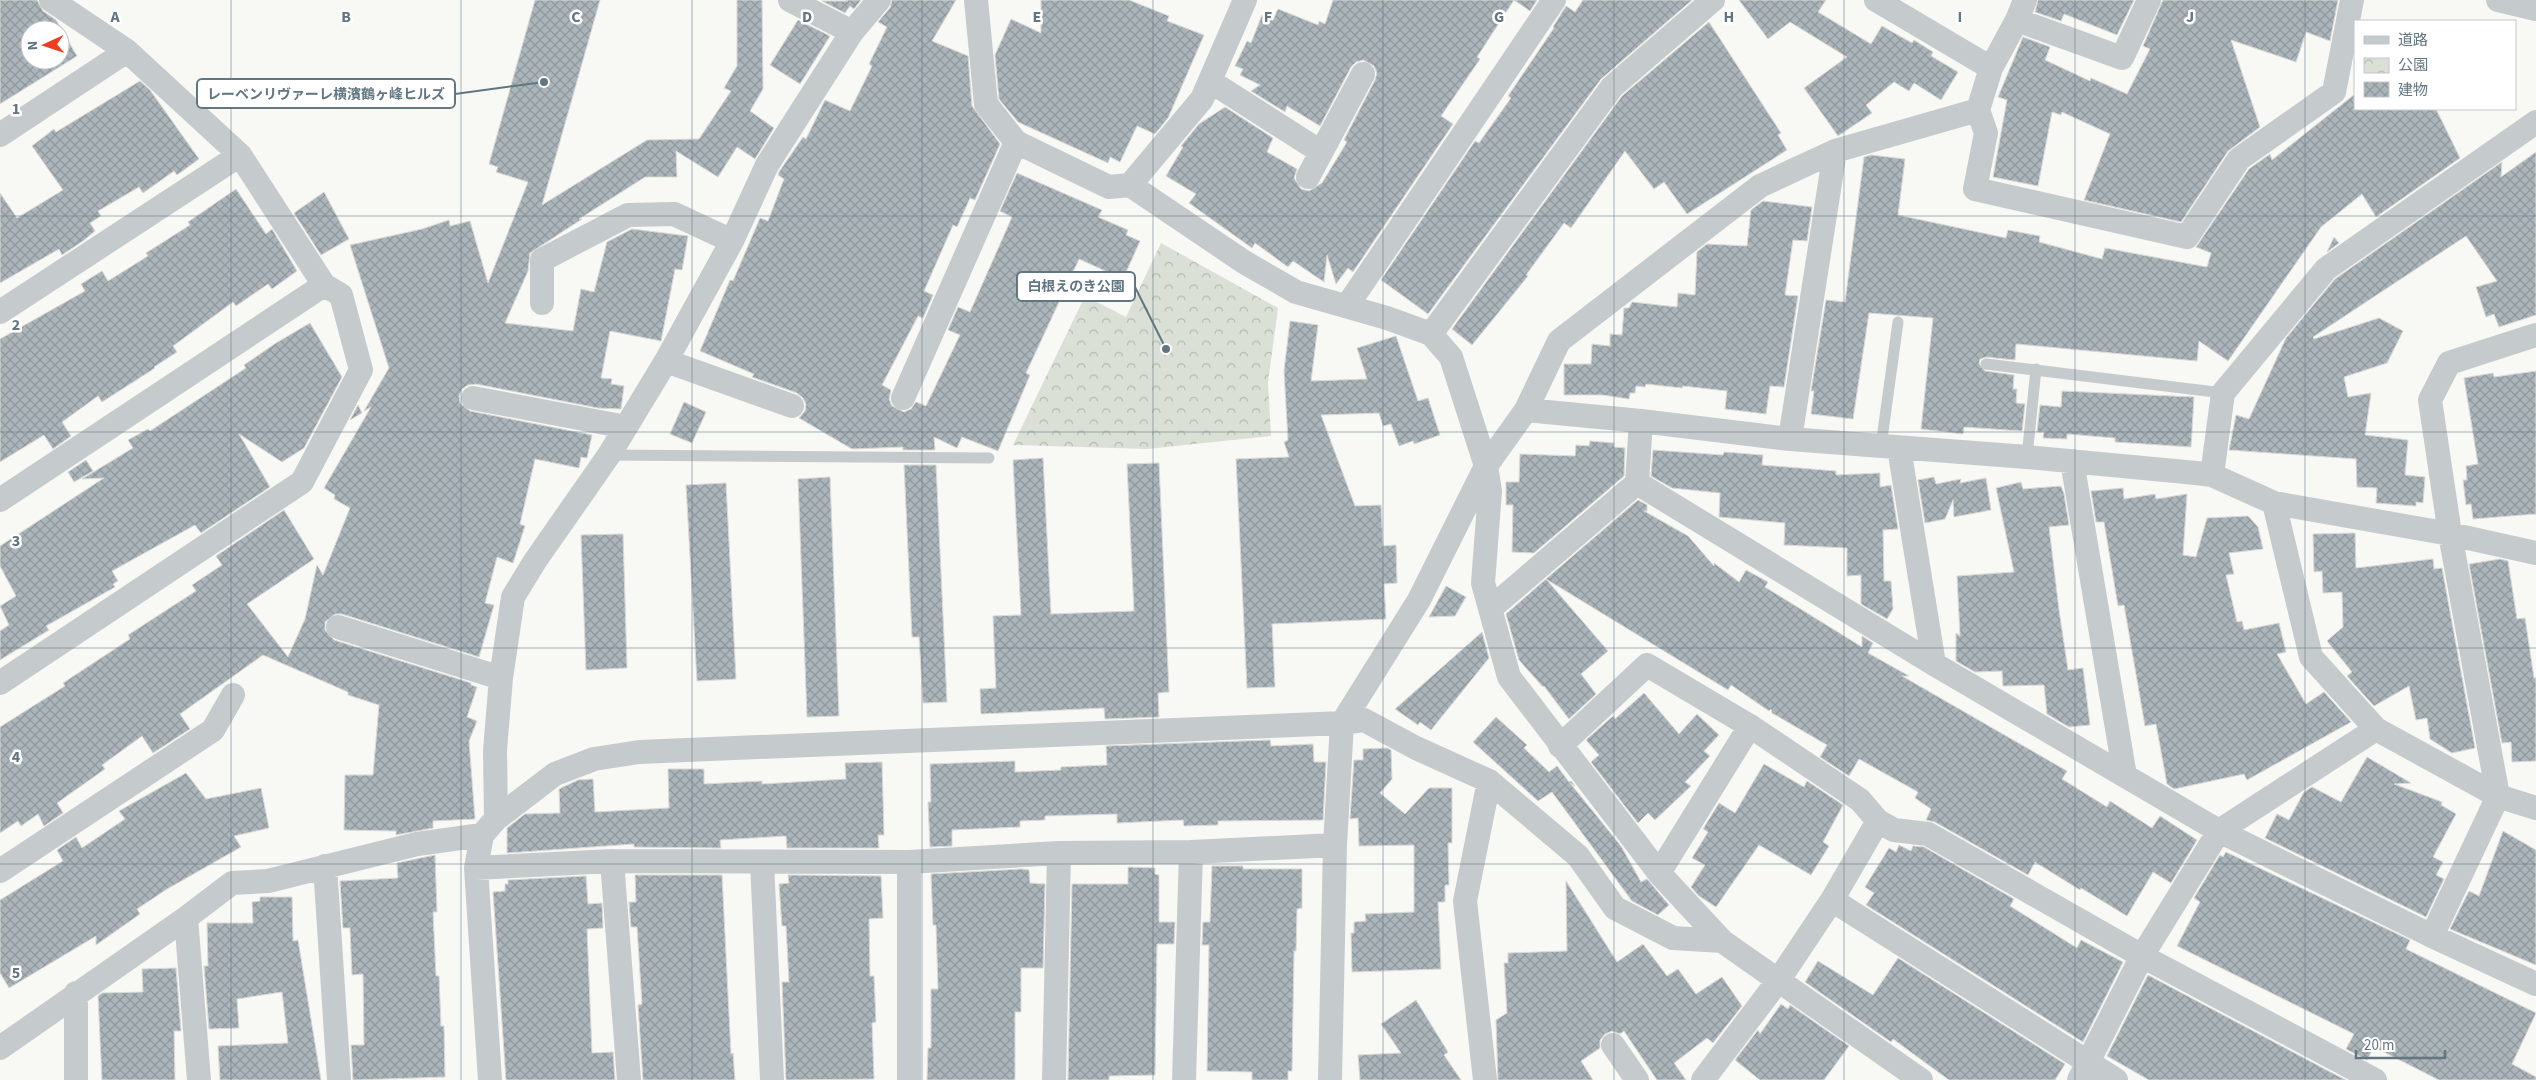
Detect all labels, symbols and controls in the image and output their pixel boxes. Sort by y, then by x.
text: A [109,6,120,28]
text: B [341,6,351,28]
text: C [571,6,581,28]
text: D [802,6,812,28]
text: E [1033,6,1041,28]
text: F [1264,6,1272,28]
text: G [1494,6,1504,28]
text: H [1724,6,1734,28]
text: I [1958,6,1962,28]
text: J [2186,6,2194,28]
north arrow [20,20,70,70]
legend [2354,20,2516,110]
text: 道路 [2398,30,2428,51]
text: N [23,40,43,51]
text: 公園 [2398,55,2428,76]
callout: レーベンリヴァーレ横濱鶴ヶ峰ヒルズ [197,79,455,108]
text: 建物 [2398,80,2428,101]
text: レーベンリヴァーレ横濱鶴ヶ峰ヒルズ [207,85,445,105]
text: 1 [12,98,20,120]
callout: 白根えのき公園 [1017,272,1135,301]
text: 白根えのき公園 [1027,277,1125,297]
text: 2 [12,314,20,336]
text: 3 [12,530,20,552]
text: 4 [12,746,21,768]
text: 5 [12,962,20,984]
scale bar [2356,1028,2445,1060]
text: 20 m [2364,1035,2394,1056]

